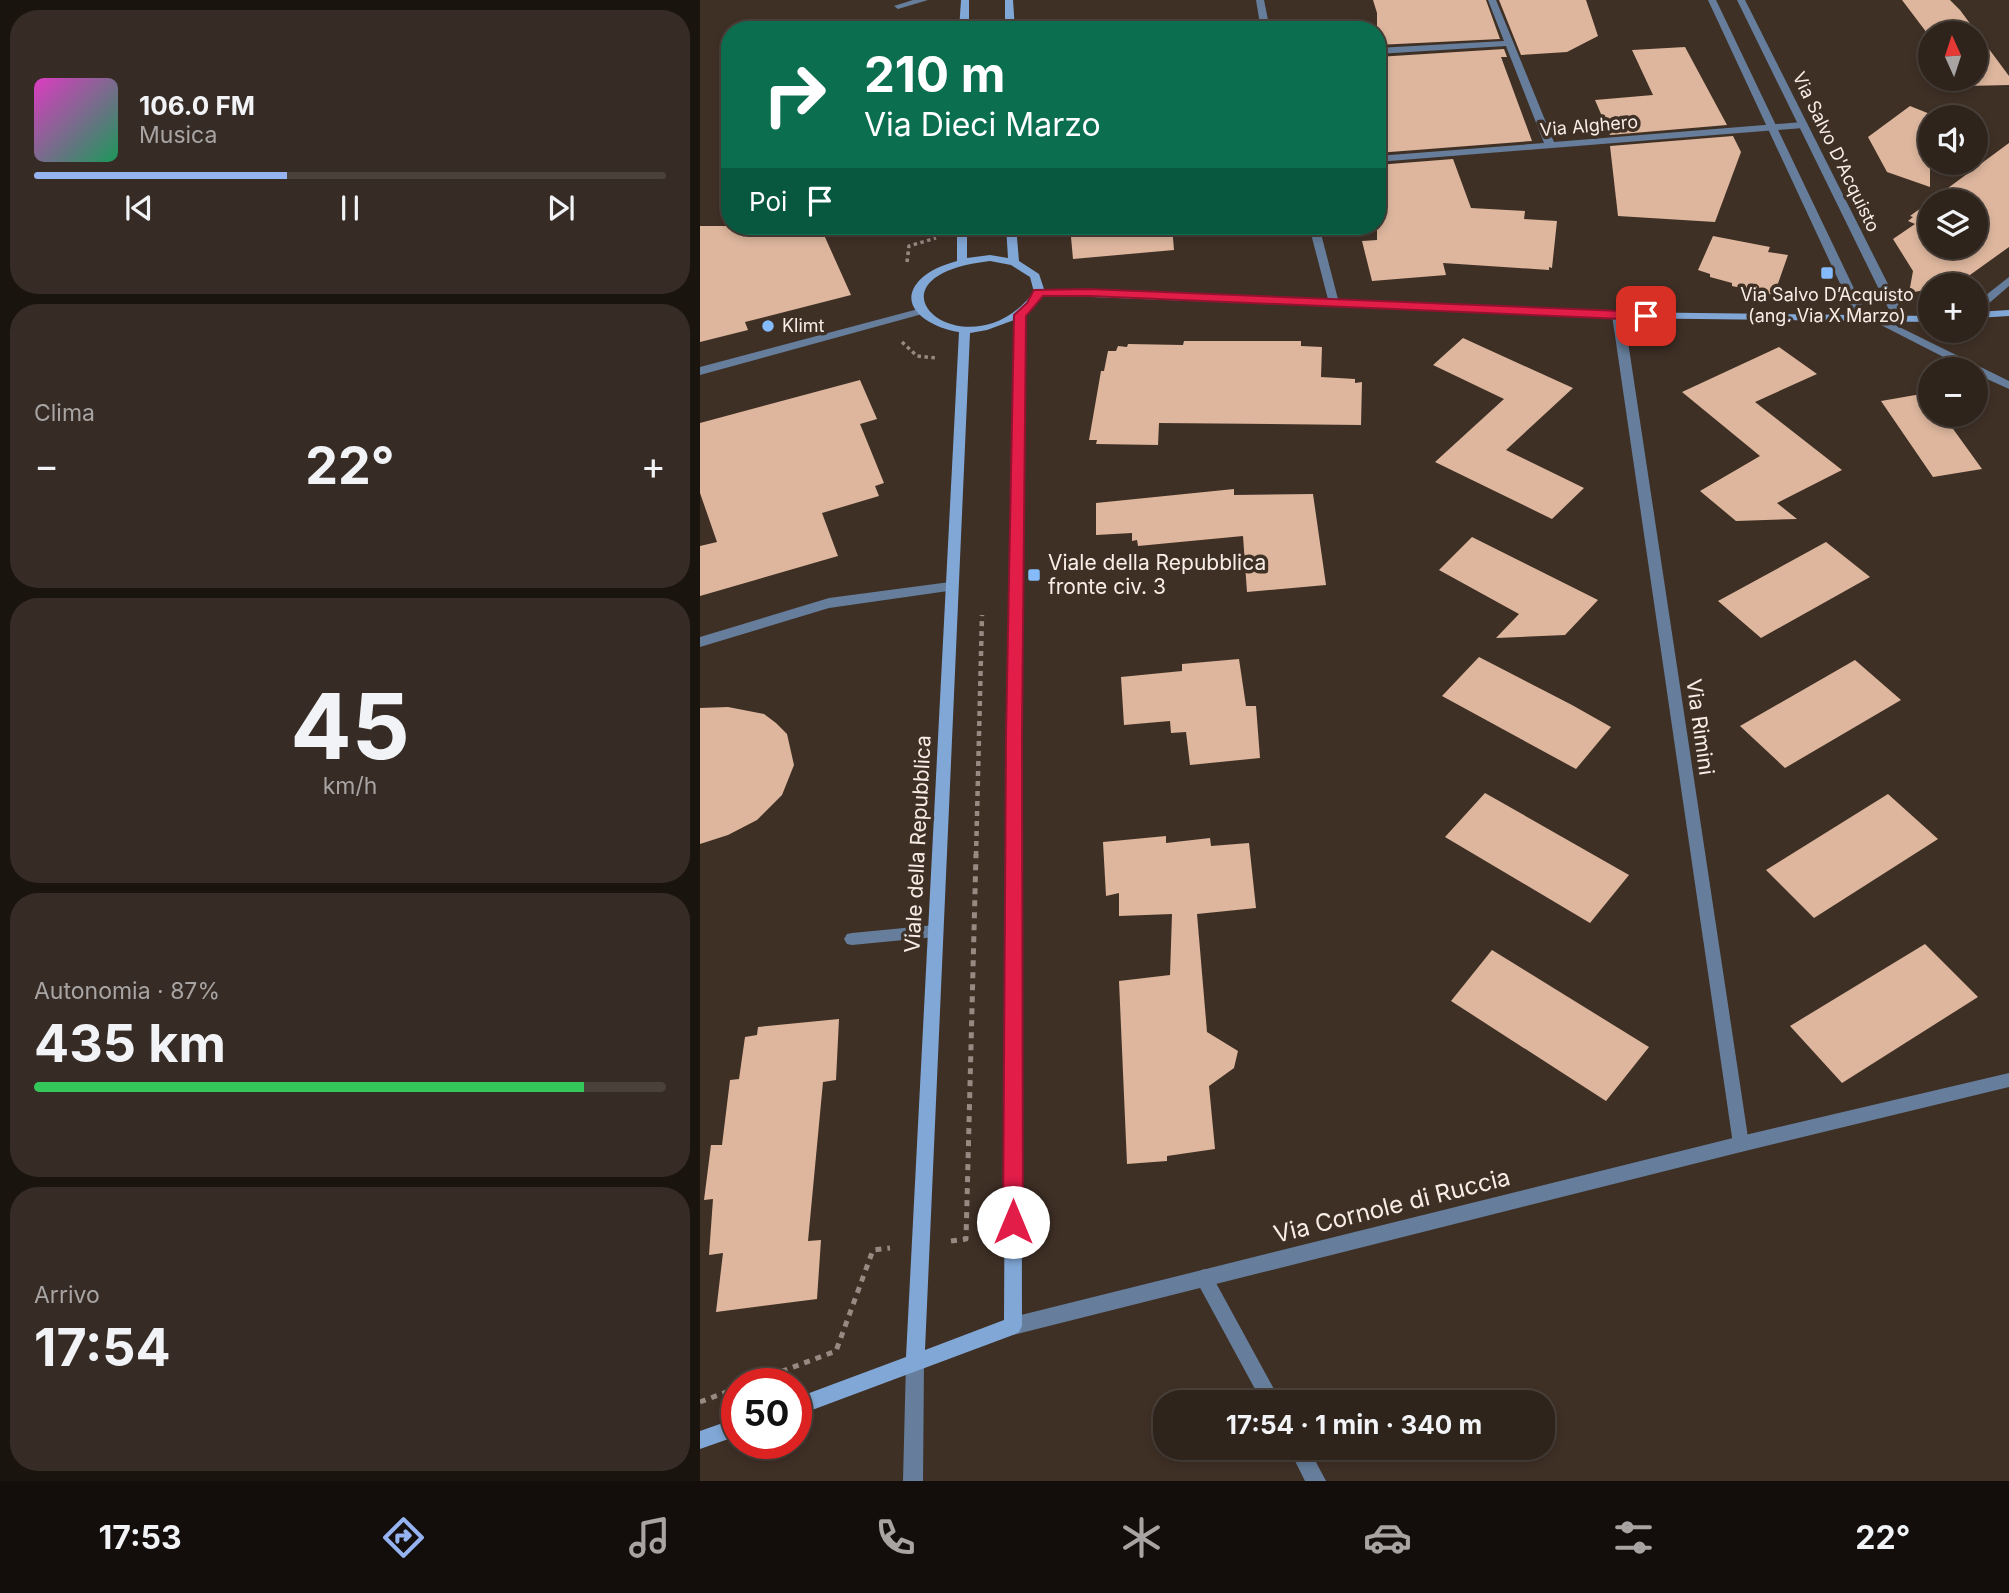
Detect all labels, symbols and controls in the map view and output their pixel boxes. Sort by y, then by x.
north arrow [1918,21,1988,91]
map controls [1918,21,1988,427]
text: 210 m [864,45,1005,104]
icon: right [749,49,840,140]
street label: Via Salvo D'Acquisto [1789,68,1884,235]
text: 106.0 FM [139,90,255,121]
text: Via Dieci Marzo [864,105,1101,144]
button: sound [1918,105,1988,175]
street label: Via Alghero [1539,111,1639,140]
text: Musica [139,121,217,149]
icon: arrive [801,182,839,220]
text: Poi [749,186,787,217]
icon: previous [120,189,158,227]
icon: pause [331,189,369,227]
icon: next [542,189,580,227]
button: layers [1918,189,1988,259]
marker: Via Salvo D’Acquisto (ang. Via X Marzo) [1819,265,1835,281]
button: + [1918,273,1988,343]
place label: Via Salvo D’Acquisto (ang. Via X Marzo) [1740,284,1914,326]
pin [1616,286,1676,346]
icon: arrive [1627,297,1665,335]
place label: Klimt [782,315,825,336]
marker: Klimt [760,318,776,334]
button: − [1918,357,1988,427]
text: Clima [34,399,95,427]
text: 22° [305,434,395,497]
text: − [34,442,59,488]
text: + [641,442,666,488]
place label: Viale della Repubblica fronte civ. 3 [1048,550,1266,599]
marker: Viale della Repubblica fronte civ. 3 [1026,567,1042,583]
text: 45 [290,671,410,781]
street label: Via Rimini [1681,677,1720,777]
street label: Viale della Repubblica [899,734,936,954]
text: km/h [323,772,377,800]
text: Autonomia · 87% [34,977,220,1005]
text: 435 km [34,1012,226,1075]
street label: Via Cornole di Ruccia [1271,1162,1513,1249]
position arrow [976,1185,1050,1259]
text: Arrivo [34,1281,100,1309]
text: 17:54 [34,1316,171,1379]
speed limit sign: 50 [721,1368,812,1459]
text: 17:54 · 1 min · 340 m [1226,1409,1482,1440]
icon: directions [379,1513,428,1562]
icon: music [625,1513,674,1562]
icon: phone [871,1513,920,1562]
icon: climate [1117,1513,1166,1562]
icon: car [1363,1513,1412,1562]
icon: filters [1609,1513,1658,1562]
text: 17:53 [99,1518,182,1557]
text: 22° [1855,1518,1910,1557]

